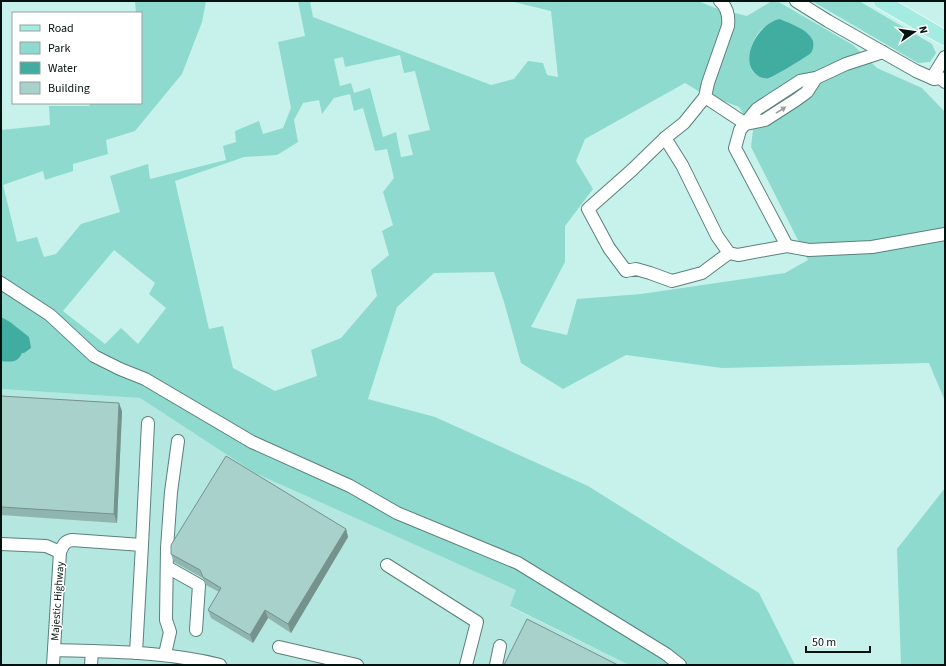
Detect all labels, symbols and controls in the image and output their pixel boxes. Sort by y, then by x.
legend [12,12,142,104]
north arrow [894,12,934,52]
text: Road [48,20,74,37]
text: N [915,25,931,35]
text: Park [48,40,70,57]
text: Water [48,60,78,77]
text: Building [48,80,90,97]
one-way arrow [775,106,787,113]
street label: Majestic Highway [47,561,68,641]
scale bar [806,628,870,654]
text: 50 m [812,634,836,651]

